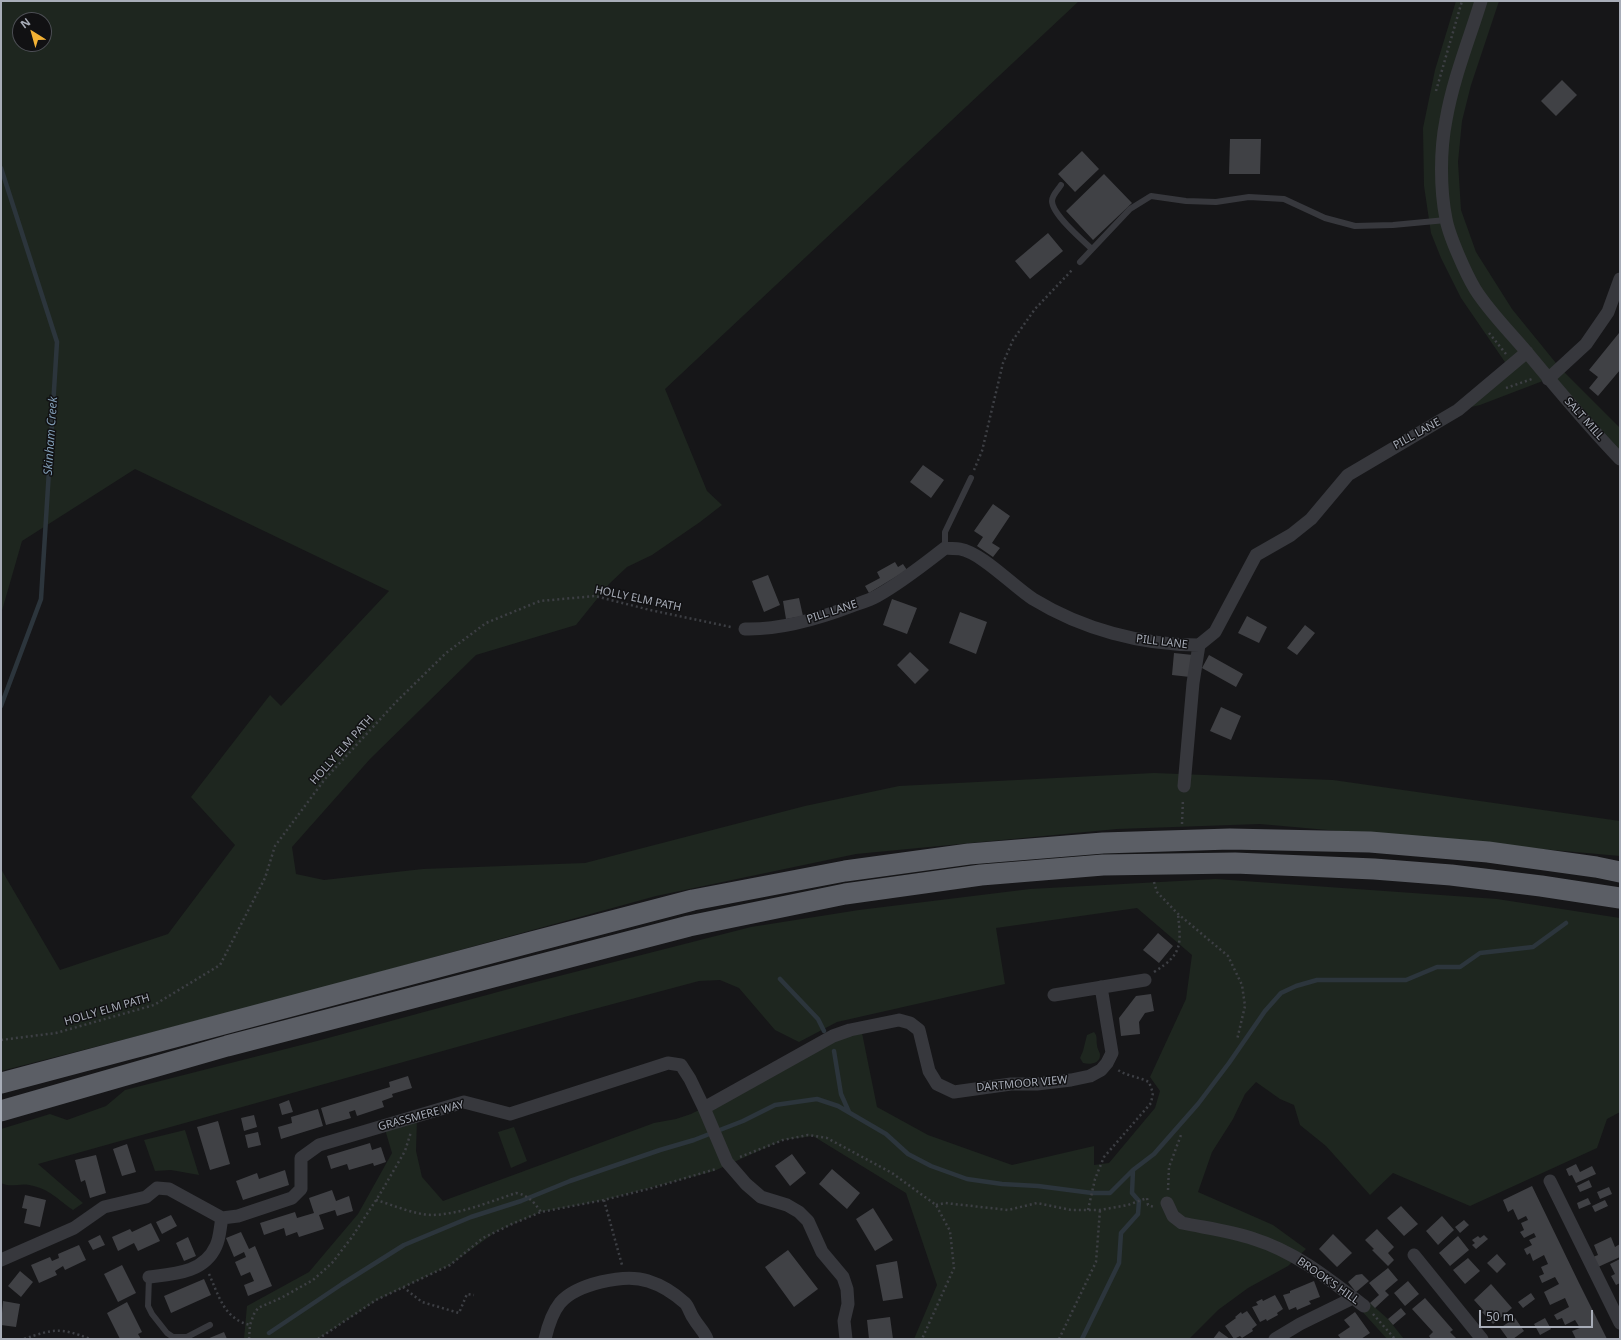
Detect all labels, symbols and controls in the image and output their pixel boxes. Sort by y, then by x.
north arrow [12,12,52,52]
text: N [17,14,33,32]
street label: SALT MILL [1561,395,1607,443]
water label: Skinham Creek [41,396,61,476]
street label: PILL LANE [1391,416,1443,452]
street label: HOLLY ELM PATH [593,583,683,615]
street label: PILL LANE [805,598,859,626]
street label: PILL LANE [1135,632,1189,652]
street label: HOLLY ELM PATH [308,713,376,787]
street label: HOLLY ELM PATH [63,991,151,1029]
street label: DARTMOOR VIEW [976,1073,1068,1095]
street label: GRASSMERE WAY [377,1098,465,1134]
street label: BROOK'S HILL [1294,1255,1362,1307]
scale bar [1481,1302,1595,1328]
text: 50 m [1486,1308,1514,1325]

